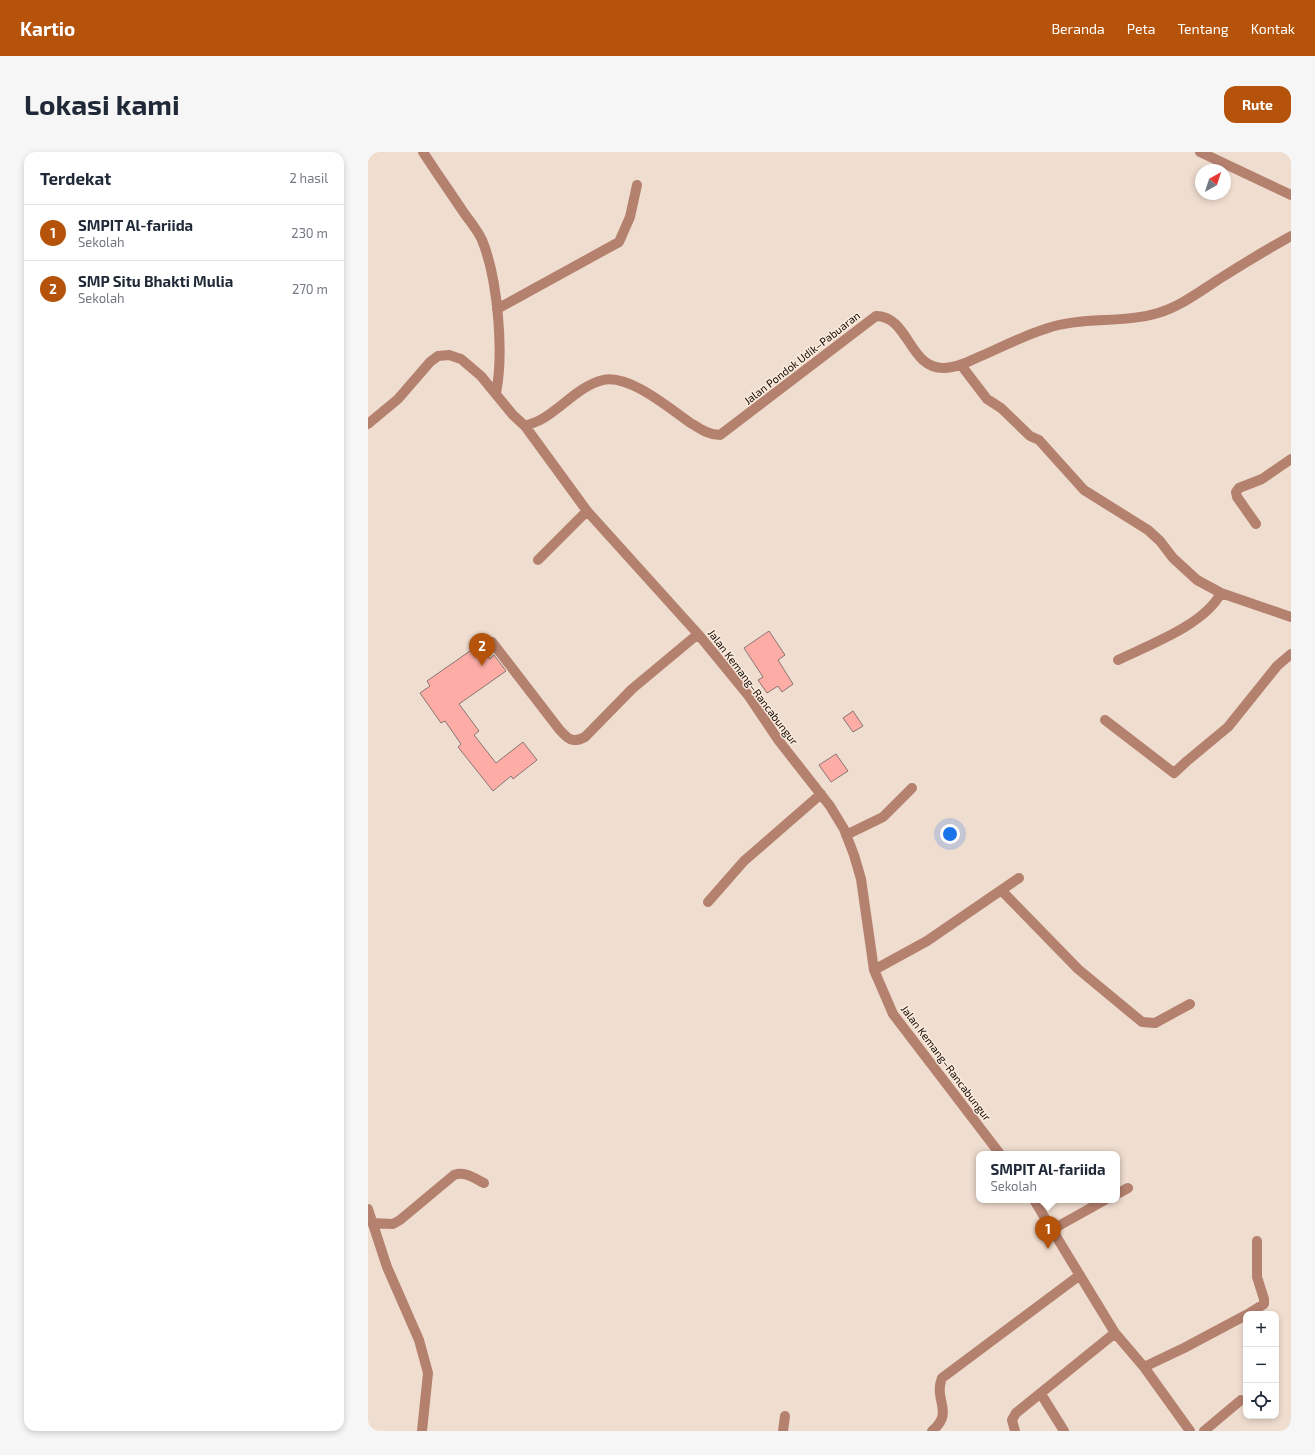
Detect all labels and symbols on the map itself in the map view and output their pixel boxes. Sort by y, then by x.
north arrow [1195,164,1231,200]
street label: Jalan Pondok Udik–Pabuaran [741,308,862,407]
street label: Jalan Kemang–Rancabungur [706,626,801,748]
pin: 2 [469,633,495,666]
your location [940,824,960,844]
street label: Jalan Kemang–Rancabungur [899,1002,994,1124]
pin: 1 [1035,1216,1061,1249]

